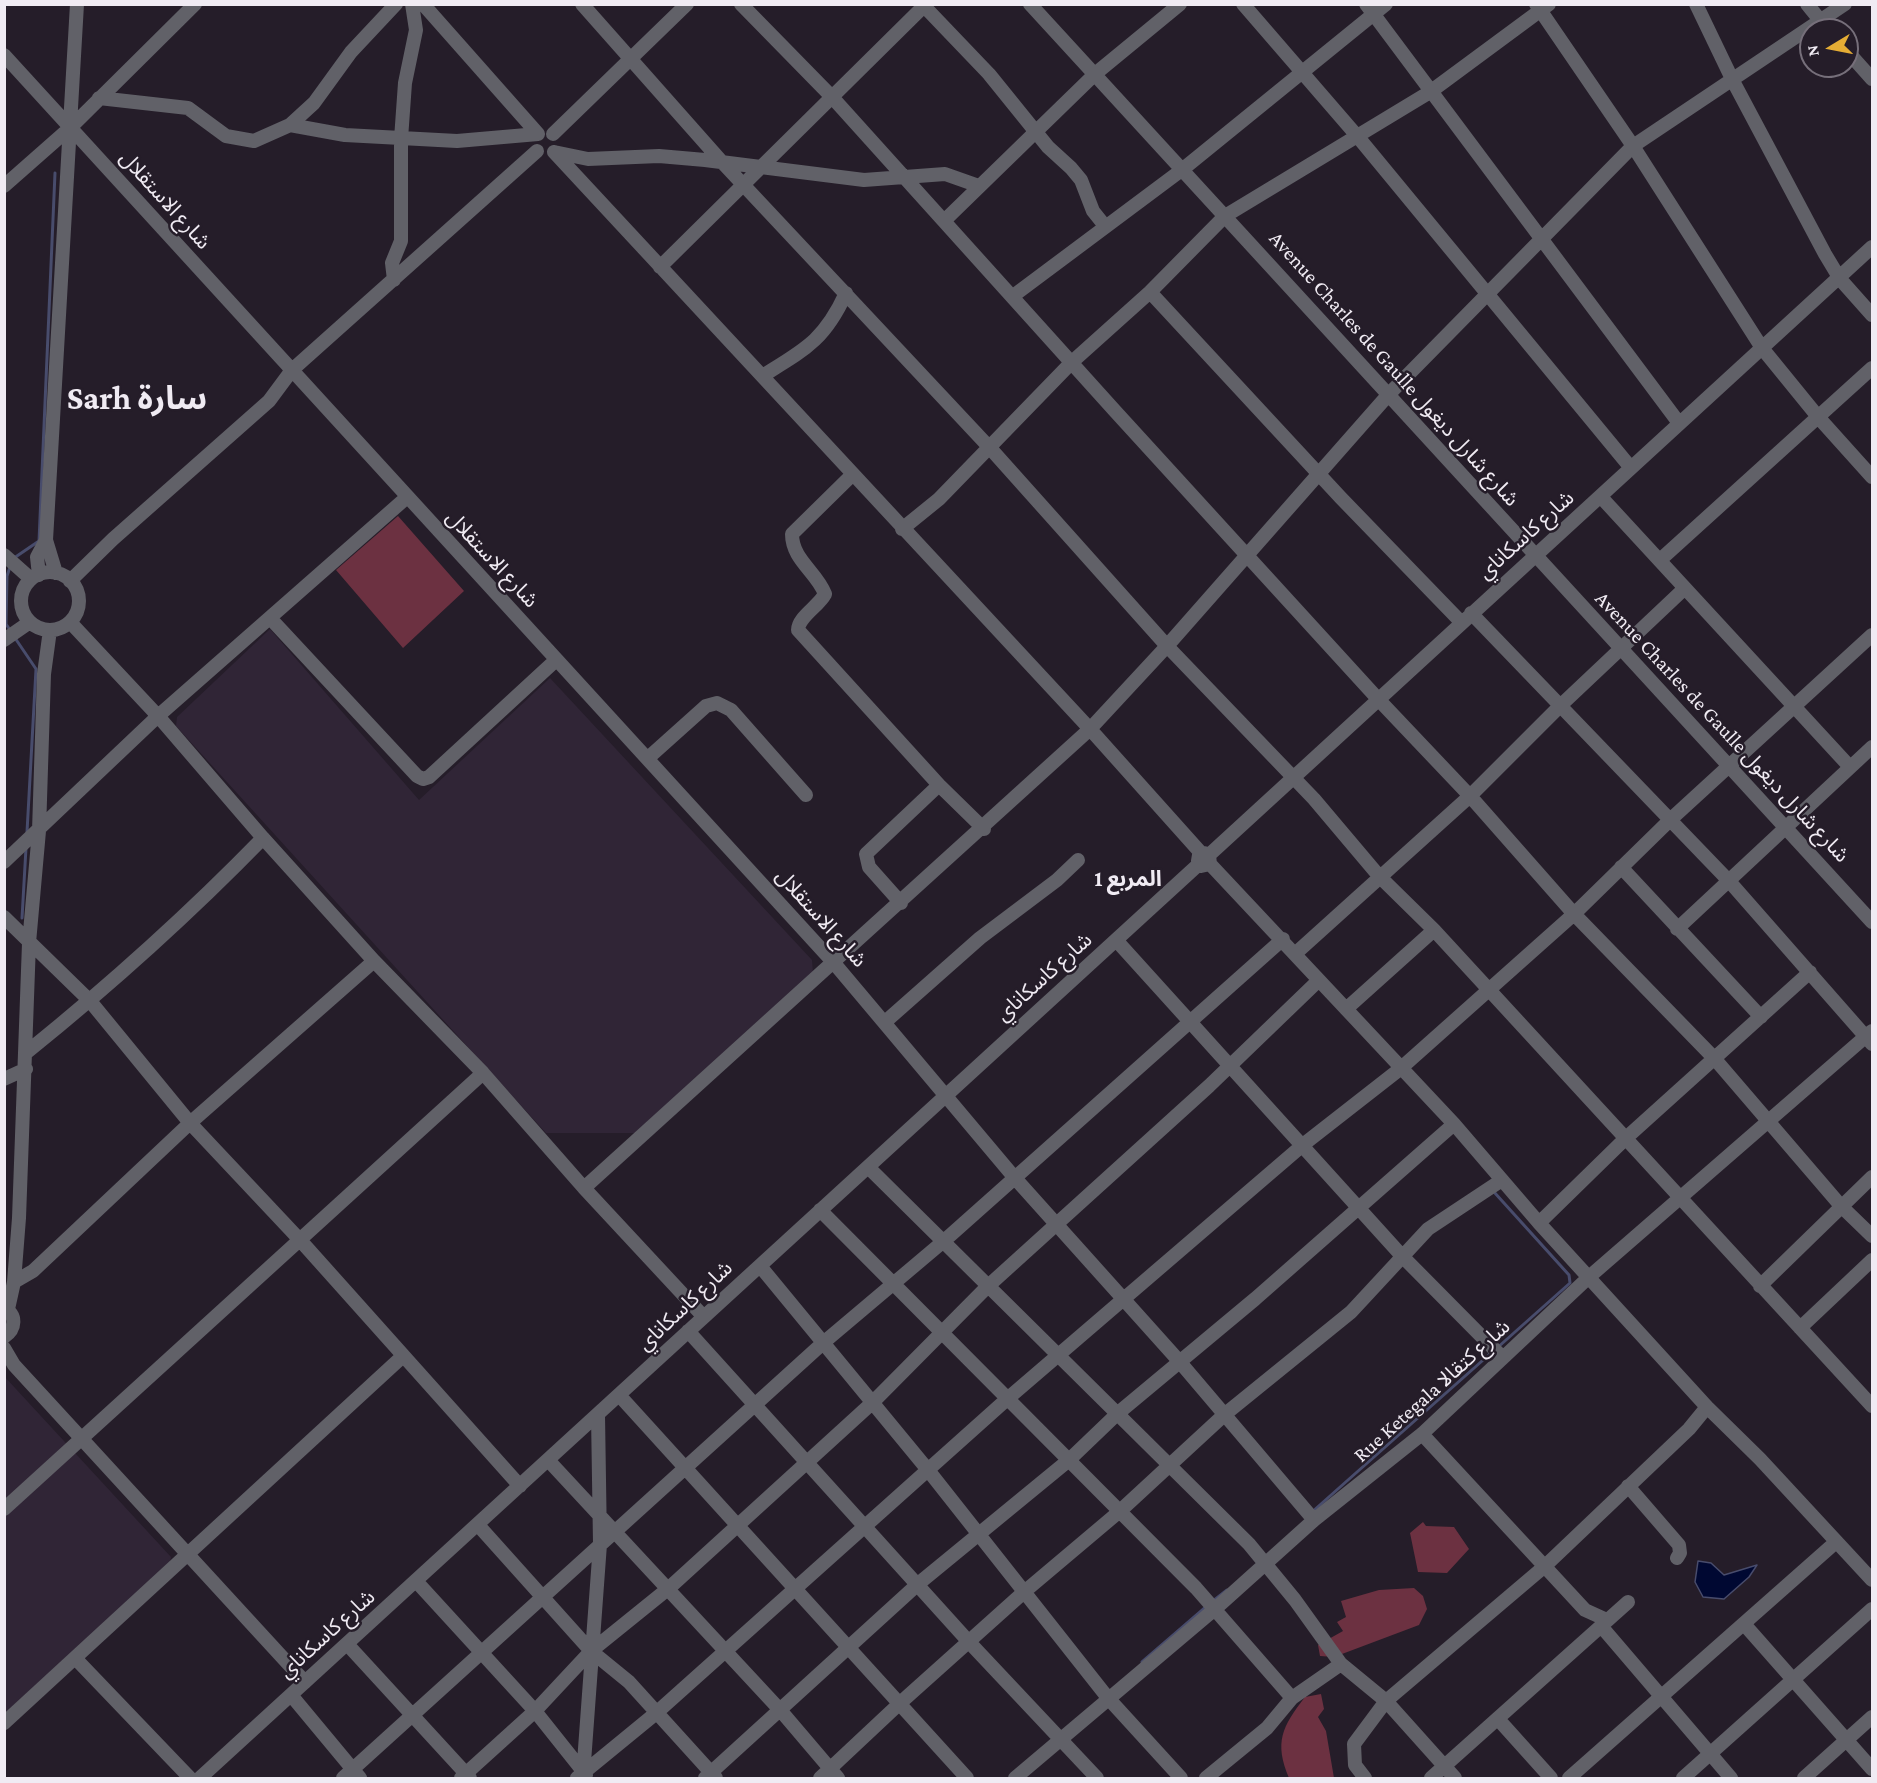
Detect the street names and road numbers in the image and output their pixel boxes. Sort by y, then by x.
street label: شارع الاستقلال [114,146,216,254]
street label: Avenue Charles de Gaulle شارع شارل ديغول [1264,226,1524,512]
street label: شارع كاسكاناي [1473,485,1579,585]
street label: شارع الاستقلال [441,505,543,613]
street label: Avenue Charles de Gaulle شارع شارل ديغول [1590,586,1854,868]
street label: شارع الاستقلال [770,864,872,972]
street label: شارع كاسكاناي [991,927,1097,1027]
street label: شارع كاسكاناي [632,1256,738,1356]
street label: Rue Ketegala شارع كتقالا [1349,1314,1515,1468]
street label: شارع كاسكاناي [274,1584,380,1684]

